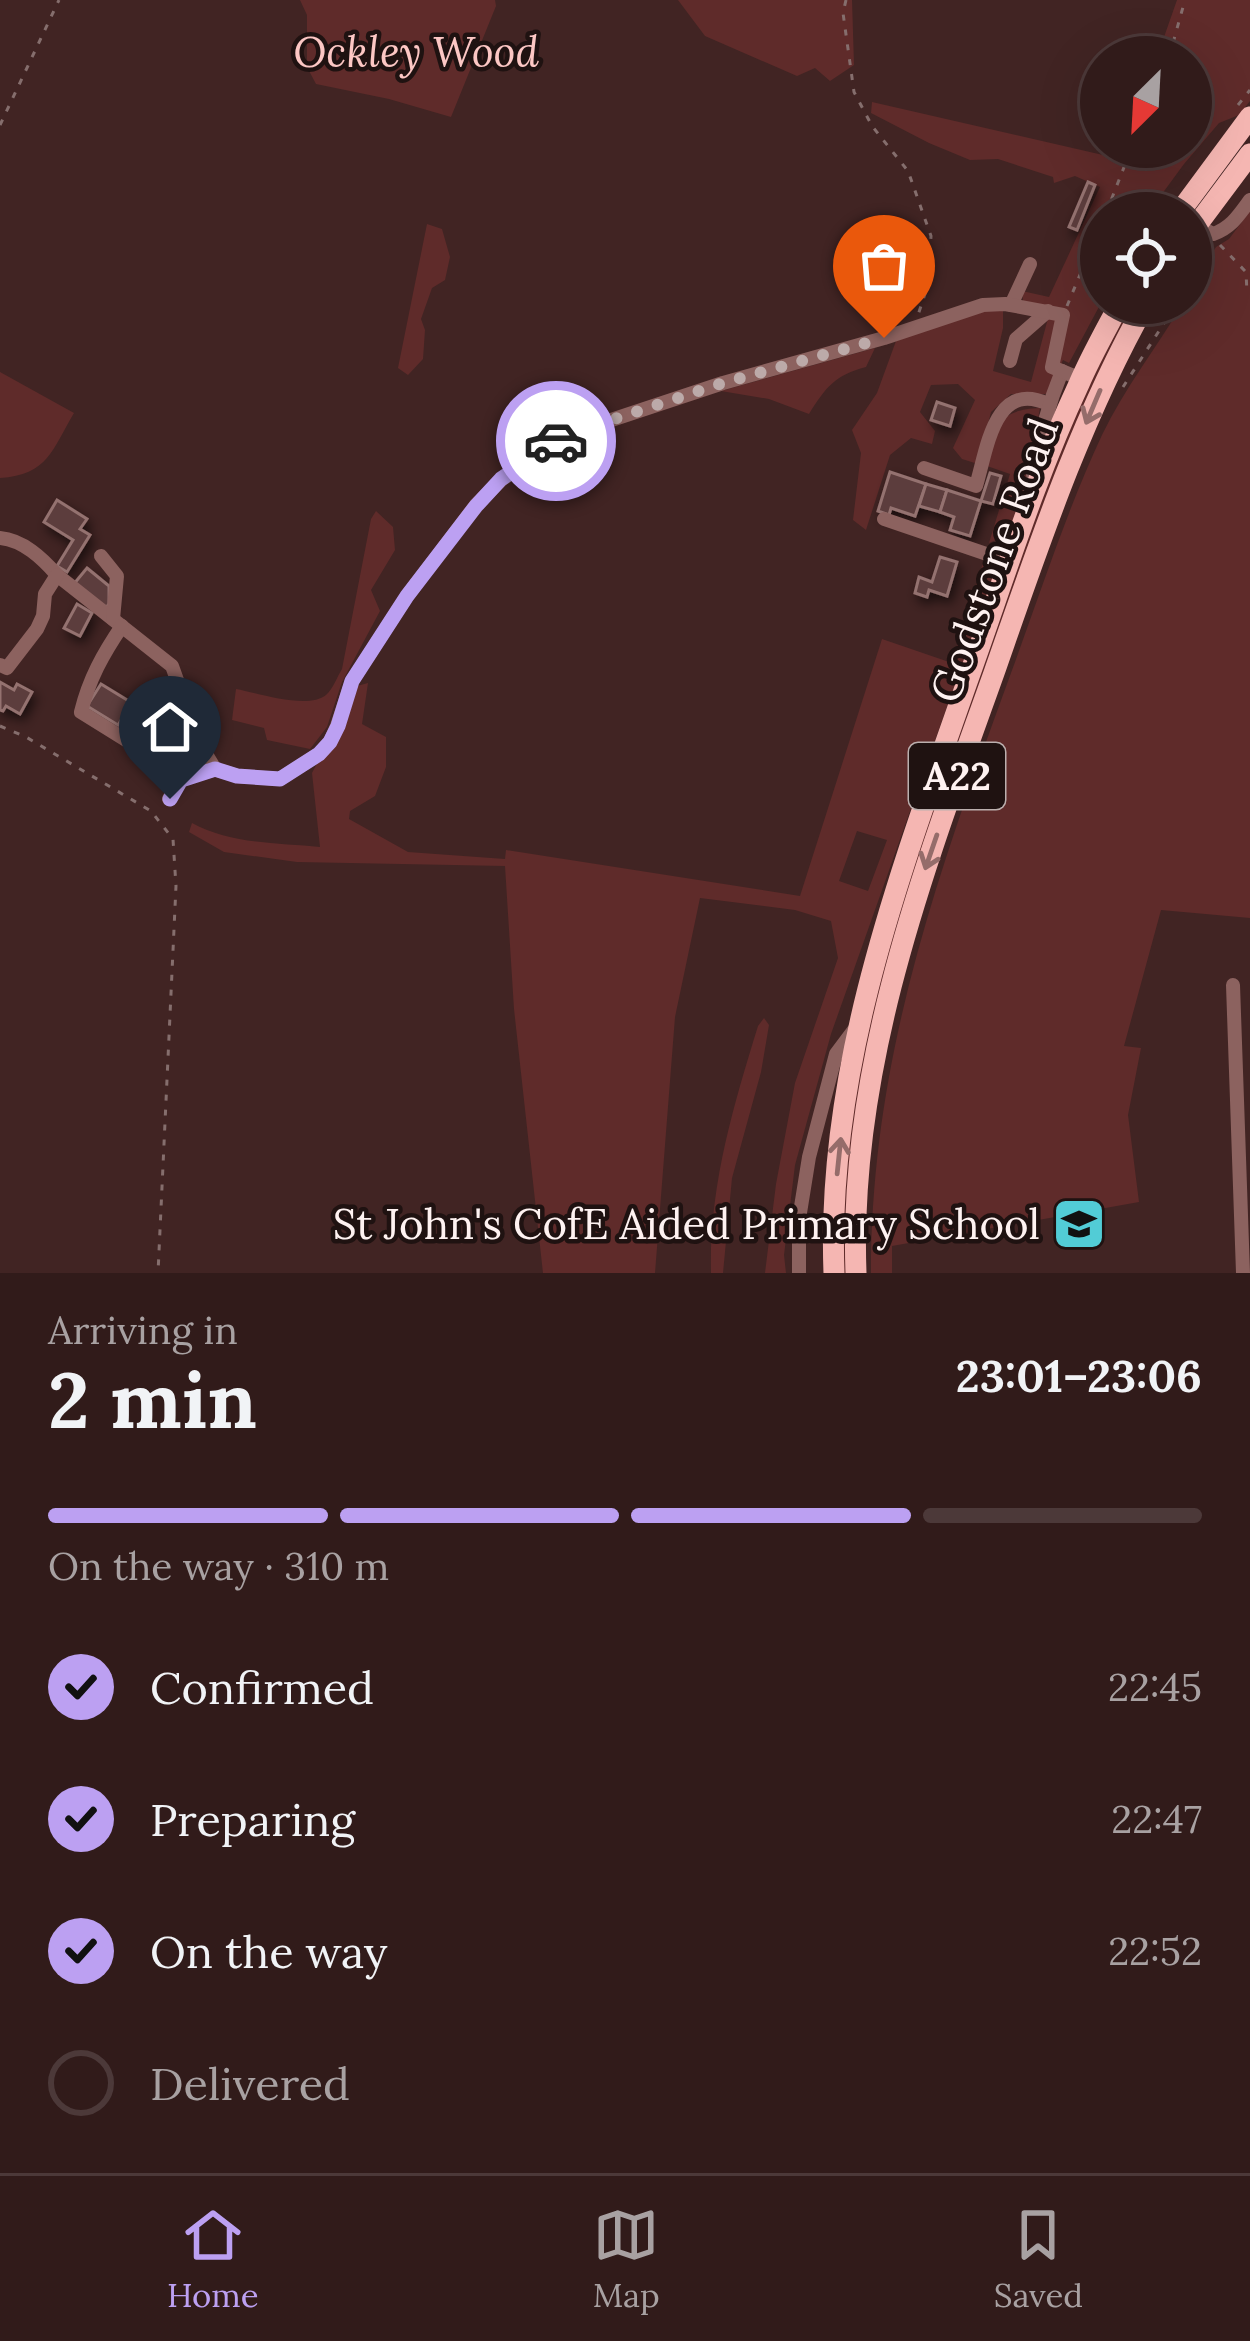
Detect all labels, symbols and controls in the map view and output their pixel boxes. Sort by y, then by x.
park label: Ockley Wood [293,25,539,79]
north arrow [1080,36,1212,168]
map controls [1080,36,1212,324]
button: locate [1080,192,1212,324]
pin [833,215,935,338]
icon: bag [851,233,917,299]
courier [496,381,616,501]
one-way arrow [1080,388,1102,424]
icon: car [523,408,589,474]
street label: Godstone Road [918,410,1070,710]
pin [119,676,221,799]
icon: home [137,694,203,760]
road number: A22 [909,743,1005,809]
one-way arrow [918,833,940,871]
one-way arrow [828,1137,851,1176]
school or university icon: St John's CofE Aided Primary School [1051,1196,1107,1252]
place label: St John's CofE Aided Primary School [333,1197,1040,1251]
text: Arriving in [48,1305,238,1355]
text: 23:01–23:06 [956,1347,1202,1404]
text: 2 min [48,1350,257,1449]
text: On the way · 310 m [48,1541,389,1591]
icon: check [48,1654,114,1720]
text: Confirmed [150,1659,374,1716]
text: 22:45 [1108,1662,1202,1712]
icon: check [48,1786,114,1852]
text: Preparing [150,1791,355,1848]
text: 22:47 [1111,1794,1202,1844]
icon: check [48,1918,114,1984]
text: On the way [150,1923,388,1980]
text: 22:52 [1108,1926,1202,1976]
text: Delivered [150,2055,350,2112]
tab: Home [167,2202,259,2316]
tab: Map [593,2202,660,2316]
tab: Saved [994,2202,1083,2316]

